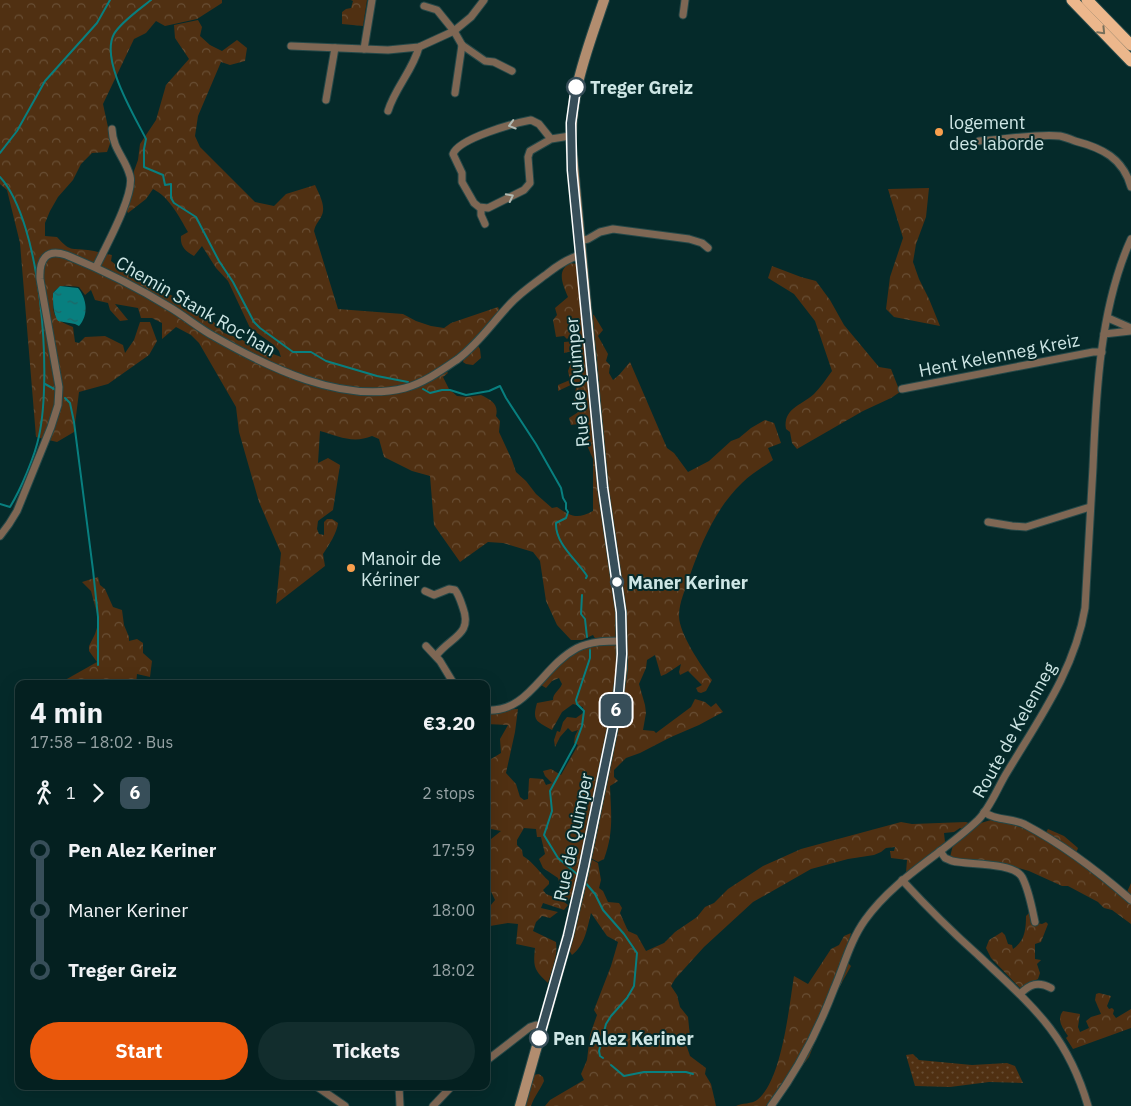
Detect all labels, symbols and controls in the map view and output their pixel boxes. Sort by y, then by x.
one-way arrow [1096,25,1105,34]
place label: Treger Greiz [590,76,693,99]
marker: Treger Greiz [566,77,586,97]
place label: logement des laborde [949,111,1044,155]
one-way arrow [508,119,516,129]
marker: logement des laborde [933,126,945,138]
one-way arrow [505,193,514,203]
street label: Chemin Stank Roc'han [112,251,280,361]
street label: Rue de Quimper [560,316,594,448]
street label: Hent Kelenneg Kreiz [917,328,1081,382]
place label: Manoir de Kériner [361,547,441,591]
marker: Manoir de Kériner [345,562,357,574]
place label: Maner Keriner [628,571,748,594]
marker: Maner Keriner [610,575,624,589]
street label: Route de Kelenneg [967,658,1061,802]
text: 4 min [30,694,103,731]
line badge: 6 [600,694,632,726]
text: 6 [611,698,621,721]
text: €3.20 [423,711,475,735]
text: 17:58 – 18:02 · Bus [30,732,173,752]
street label: Rue de Quimper [548,770,598,903]
icon: walk [30,779,58,807]
icon: forward [84,779,112,807]
text: 6 [130,781,140,804]
text: 1 [66,783,76,803]
text: 2 stops [422,783,475,803]
text: Pen Alez Keriner [68,838,216,862]
text: 17:59 [432,840,475,860]
text: Maner Keriner [68,898,188,922]
text: 18:00 [432,900,475,920]
text: Treger Greiz [68,958,177,982]
text: 18:02 [432,960,475,980]
button: Start [30,1022,248,1080]
button: Tickets [258,1022,475,1080]
place label: Pen Alez Keriner [553,1027,694,1050]
marker: Pen Alez Keriner [529,1028,549,1048]

